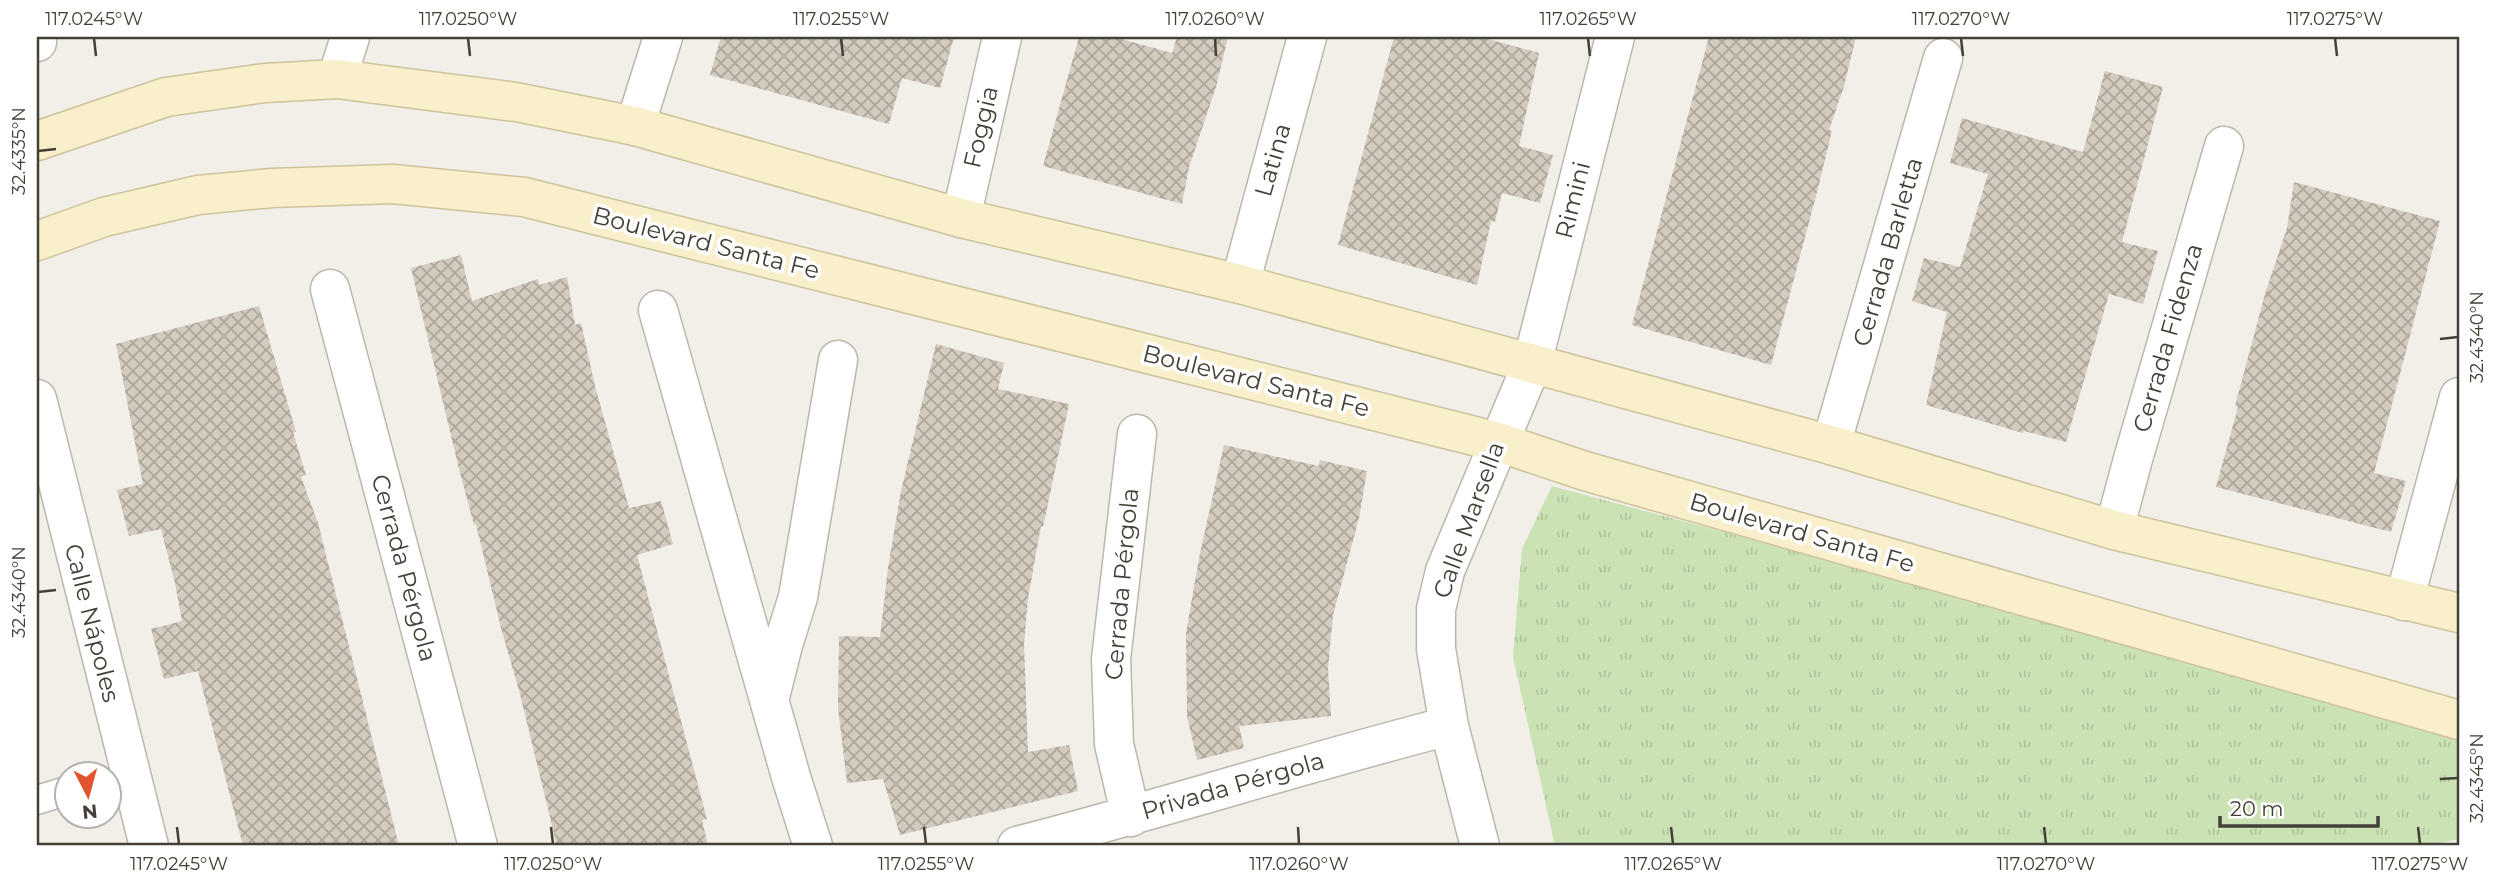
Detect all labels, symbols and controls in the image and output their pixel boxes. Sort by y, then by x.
text: 117.0245°W [45,8,143,30]
text: 117.0250°W [419,8,517,30]
text: 117.0255°W [793,8,889,30]
text: 117.0260°W [1165,8,1265,30]
text: 117.0265°W [1539,8,1637,30]
text: 117.0270°W [1912,8,2010,30]
text: 117.0275°W [2287,8,2383,30]
street label: Foggia [957,83,1004,171]
text: 32.4335°N [8,107,30,195]
street label: Latina [1248,120,1297,200]
street label: Cerrada Barletta [1847,154,1928,350]
street label: Rimini [1549,158,1596,241]
street label: Boulevard Santa Fe [590,200,823,285]
street label: Cerrada Fidenza [2127,240,2208,436]
text: 32.4340°N [2466,291,2488,383]
street label: Boulevard Santa Fe [1140,338,1373,423]
street label: Calle Marsella [1427,438,1510,602]
street label: Cerrada Pérgola [366,471,443,665]
street label: Cerrada Pérgola [1099,487,1144,681]
street label: Boulevard Santa Fe [1686,487,1918,579]
street label: Calle Nápoles [59,541,126,705]
text: 32.4340°N [8,546,30,638]
text: 32.4345°N [2466,733,2488,823]
street label: Privada Pérgola [1138,746,1328,825]
north arrow [52,760,122,830]
scale bar [2220,785,2377,829]
text: 20 m [2230,796,2284,821]
text: N [81,799,99,824]
text: 117.0245°W [130,853,228,875]
text: 117.0250°W [504,853,602,875]
text: 117.0255°W [878,853,974,875]
text: 117.0260°W [1249,853,1349,875]
text: 117.0265°W [1624,853,1722,875]
text: 117.0270°W [1997,853,2095,875]
text: 117.0275°W [2372,853,2468,875]

